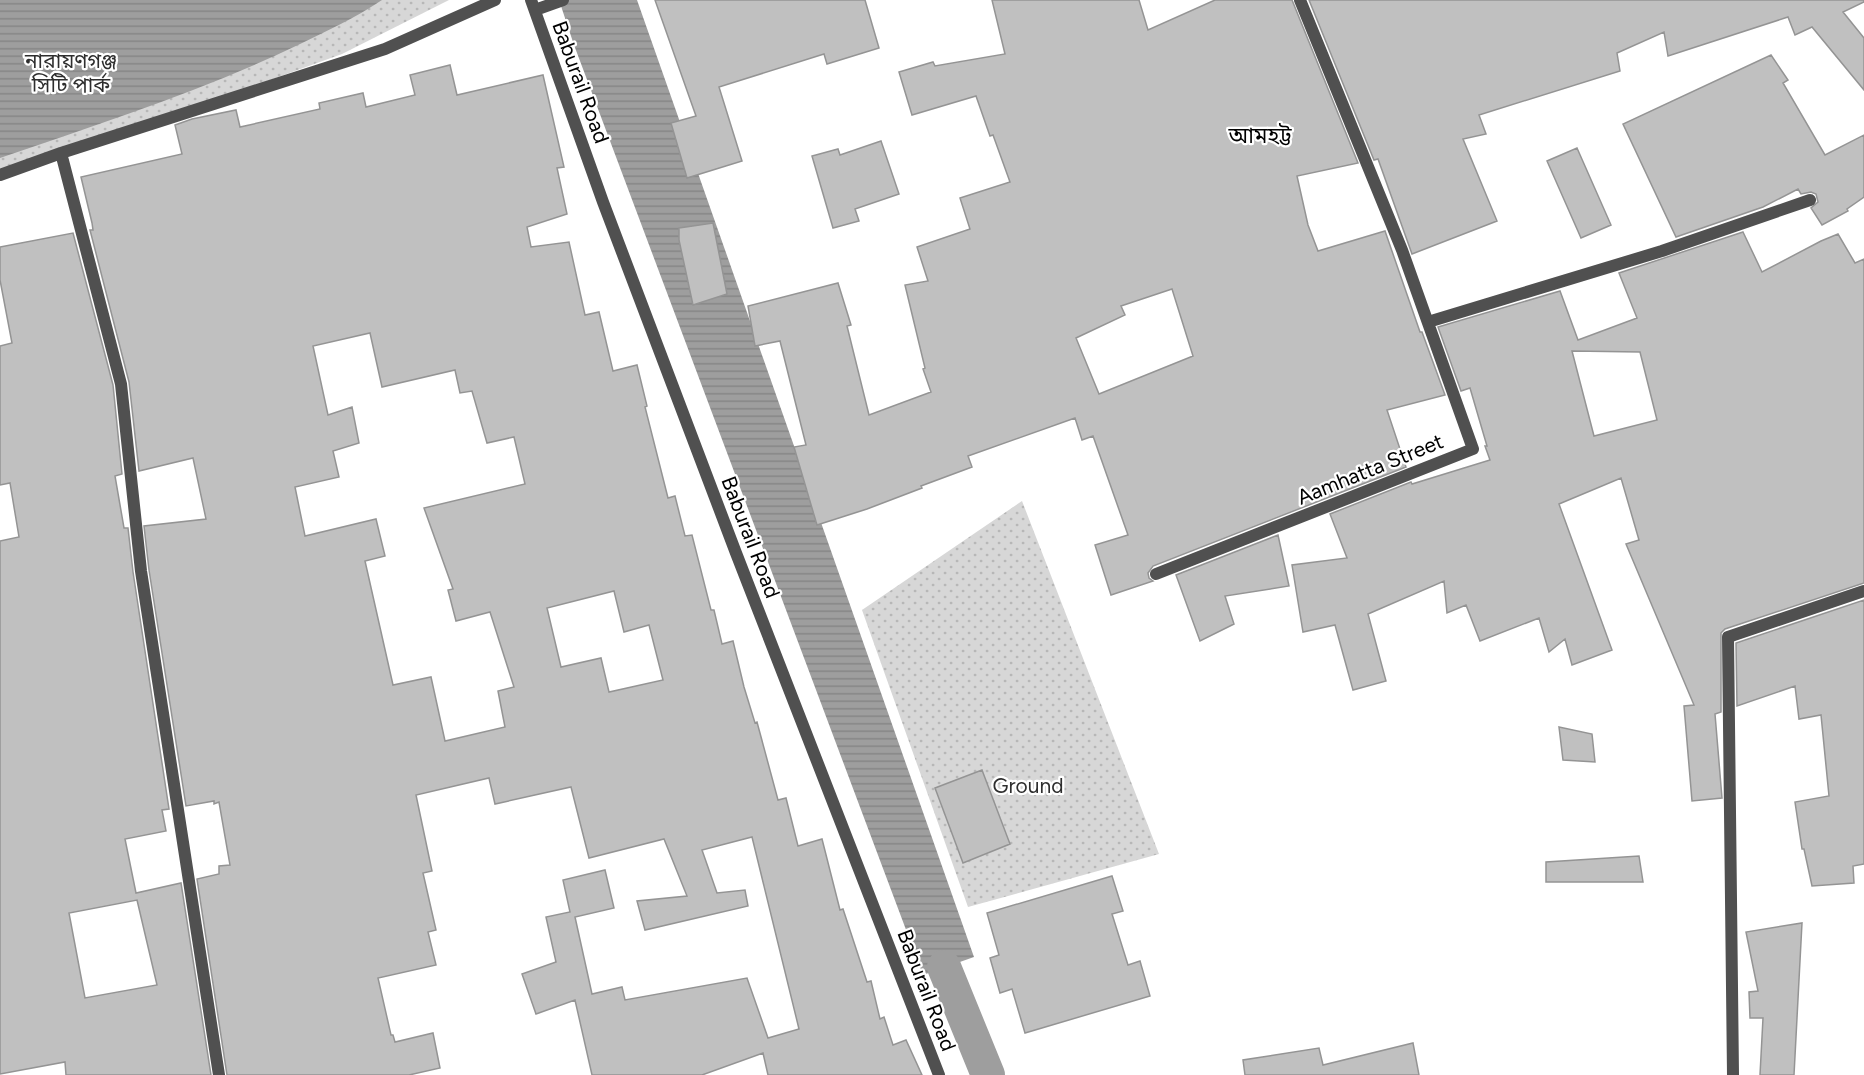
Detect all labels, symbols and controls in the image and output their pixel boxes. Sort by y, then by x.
street label: Baburail Road [547,17,615,147]
park label: নারায়ণগঞ্জ সিটি পার্ক [24,48,117,97]
district label: আমহট্ট [1227,122,1292,149]
street label: Aamhatta Street [1293,428,1447,510]
street label: Baburail Road [716,473,786,601]
park label: Ground [993,773,1063,798]
street label: Baburail Road [892,926,962,1054]

